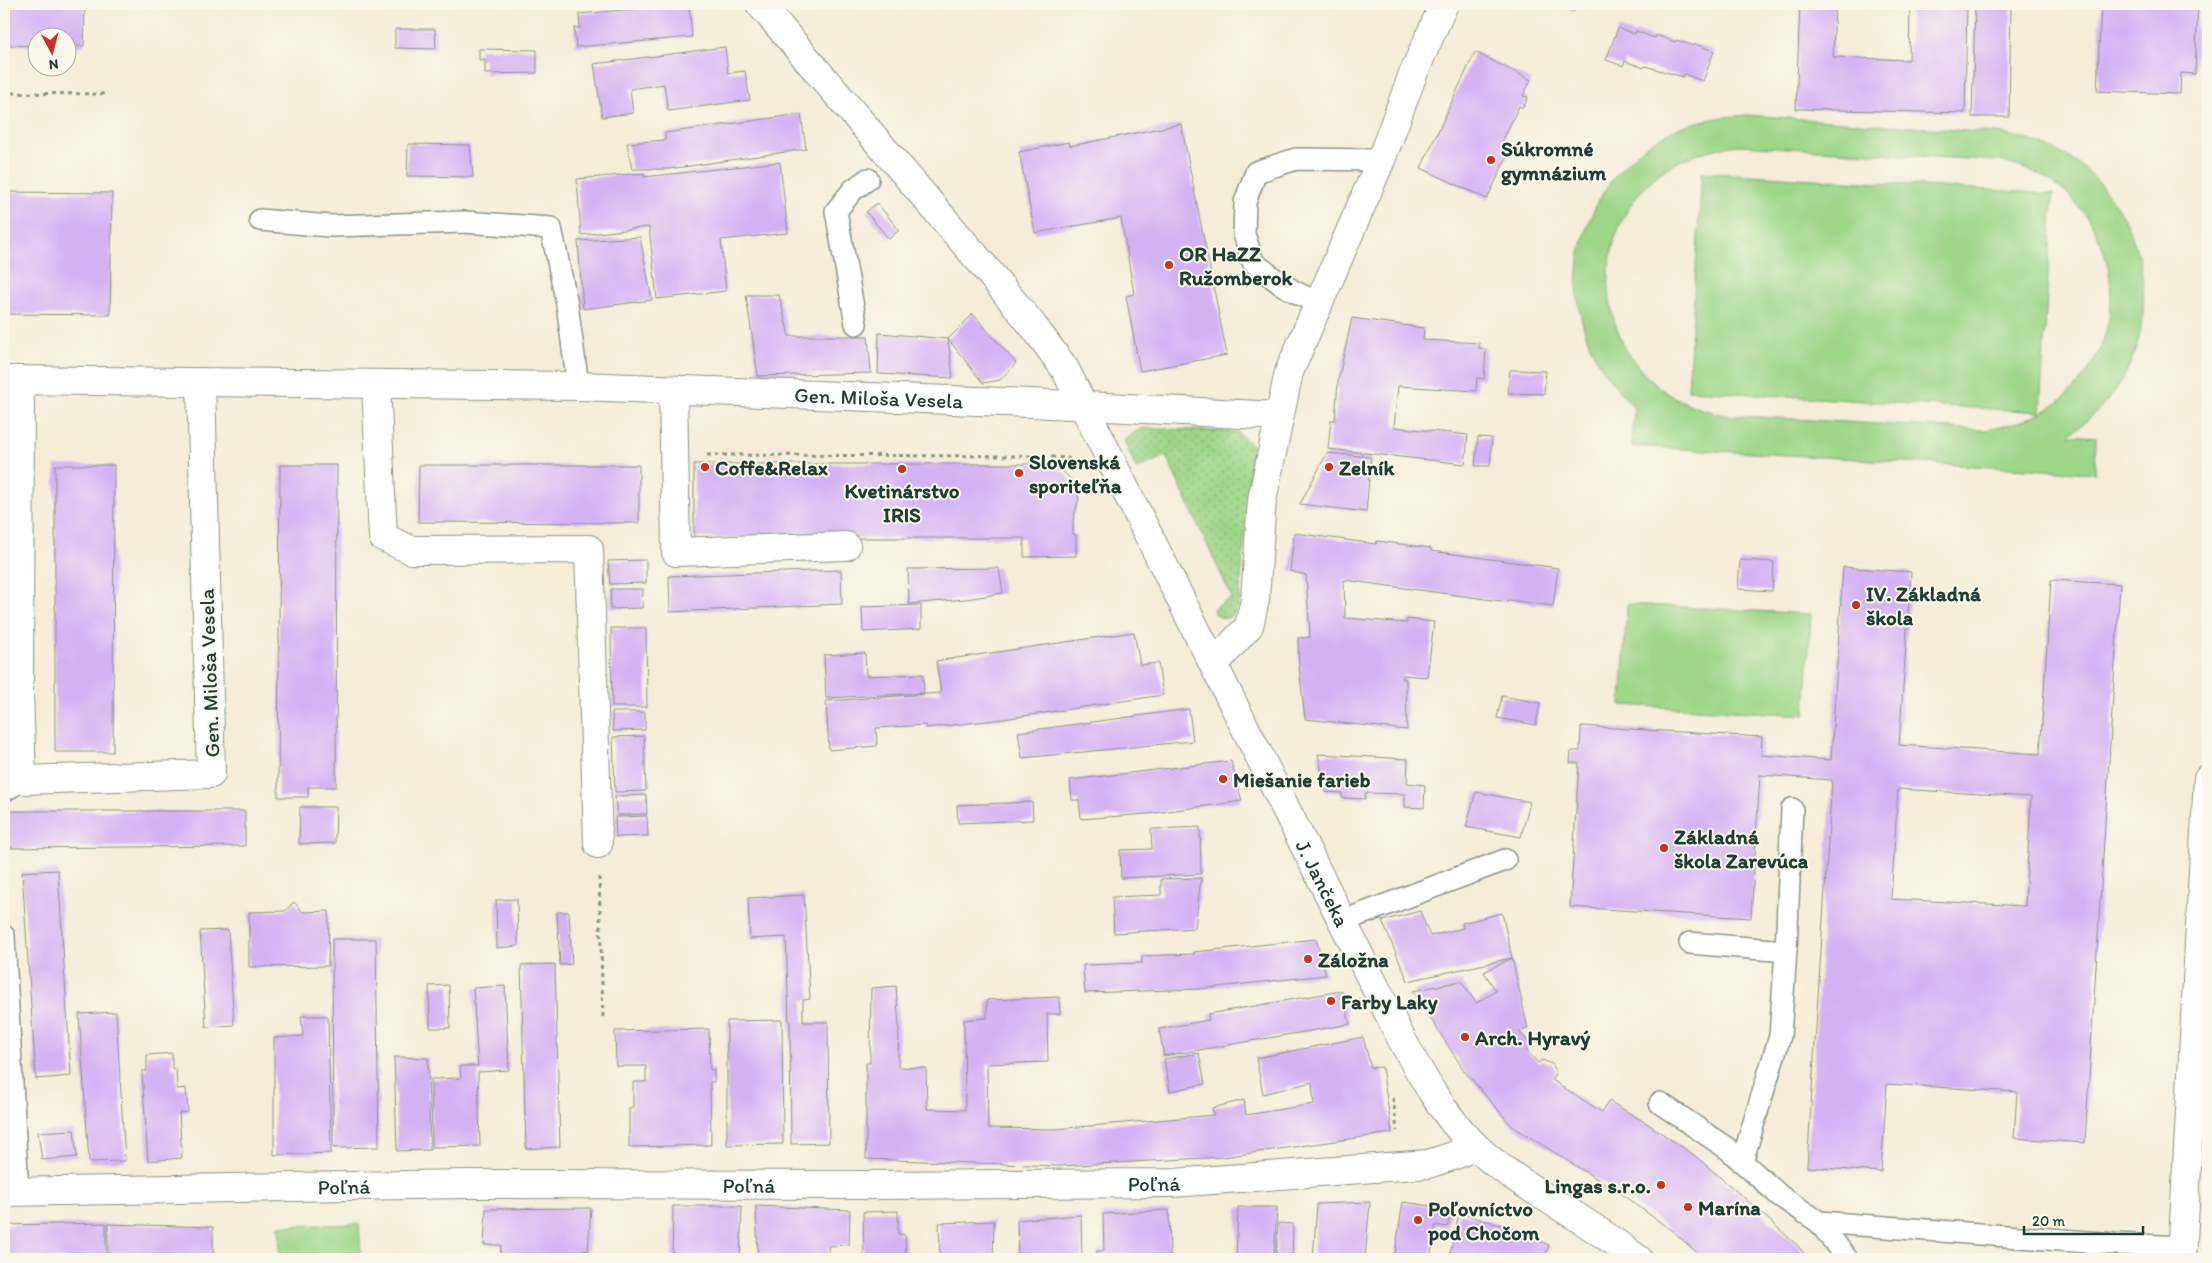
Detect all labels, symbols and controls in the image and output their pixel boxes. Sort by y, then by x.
north arrow [28,28,78,78]
text: N [48,55,59,73]
place label: Súkromné gymnázium [1501,136,1607,186]
marker: Súkromné gymnázium [1485,154,1497,166]
place label: OR HaZZ Ružomberok [1179,241,1294,290]
marker: OR HaZZ Ružomberok [1163,259,1175,271]
street label: Gen. Miloša Vesela [794,382,964,413]
place label: Slovenská sporiteľňa [1029,449,1123,499]
place label: Coffe&Relax [715,455,828,480]
place label: Zelník [1339,455,1395,480]
marker: Coffe&Relax [699,461,711,473]
marker: Zelník [1323,461,1335,473]
marker: Kvetinárstvo IRIS [896,463,908,475]
marker: Slovenská sporiteľňa [1013,467,1025,479]
place label: Kvetinárstvo IRIS [845,478,960,527]
place label: IV. Základná škola [1866,581,1982,630]
street label: Gen. Miloša Vesela [194,588,224,758]
marker: IV. Základná škola [1850,599,1862,611]
place label: Miešanie farieb [1233,767,1371,792]
marker: Miešanie farieb [1217,773,1229,785]
place label: Základná škola Zarevúca [1674,824,1809,873]
street label: J. Jančeka [1291,835,1356,931]
marker: Základná škola Zarevúca [1658,842,1670,854]
place label: Záložna [1318,947,1389,972]
marker: Záložna [1302,953,1314,965]
place label: Farby Laky [1341,989,1438,1015]
marker: Farby Laky [1325,995,1337,1007]
place label: Arch. Hyravý [1474,1025,1590,1051]
marker: Arch. Hyravý [1459,1031,1471,1043]
street label: Poľná [1128,1170,1181,1196]
street label: Poľná [723,1172,775,1197]
street label: Poľná [317,1173,371,1199]
place label: Lingas s.r.o. [1544,1173,1651,1199]
marker: Lingas s.r.o. [1655,1179,1667,1191]
place label: Marína [1698,1195,1761,1220]
place label: Poľovníctvo pod Chočom [1427,1196,1540,1246]
marker: Marína [1682,1201,1694,1213]
scale bar [2024,1203,2143,1235]
text: 20 m [2032,1212,2066,1230]
marker: Poľovníctvo pod Chočom [1412,1214,1424,1226]

